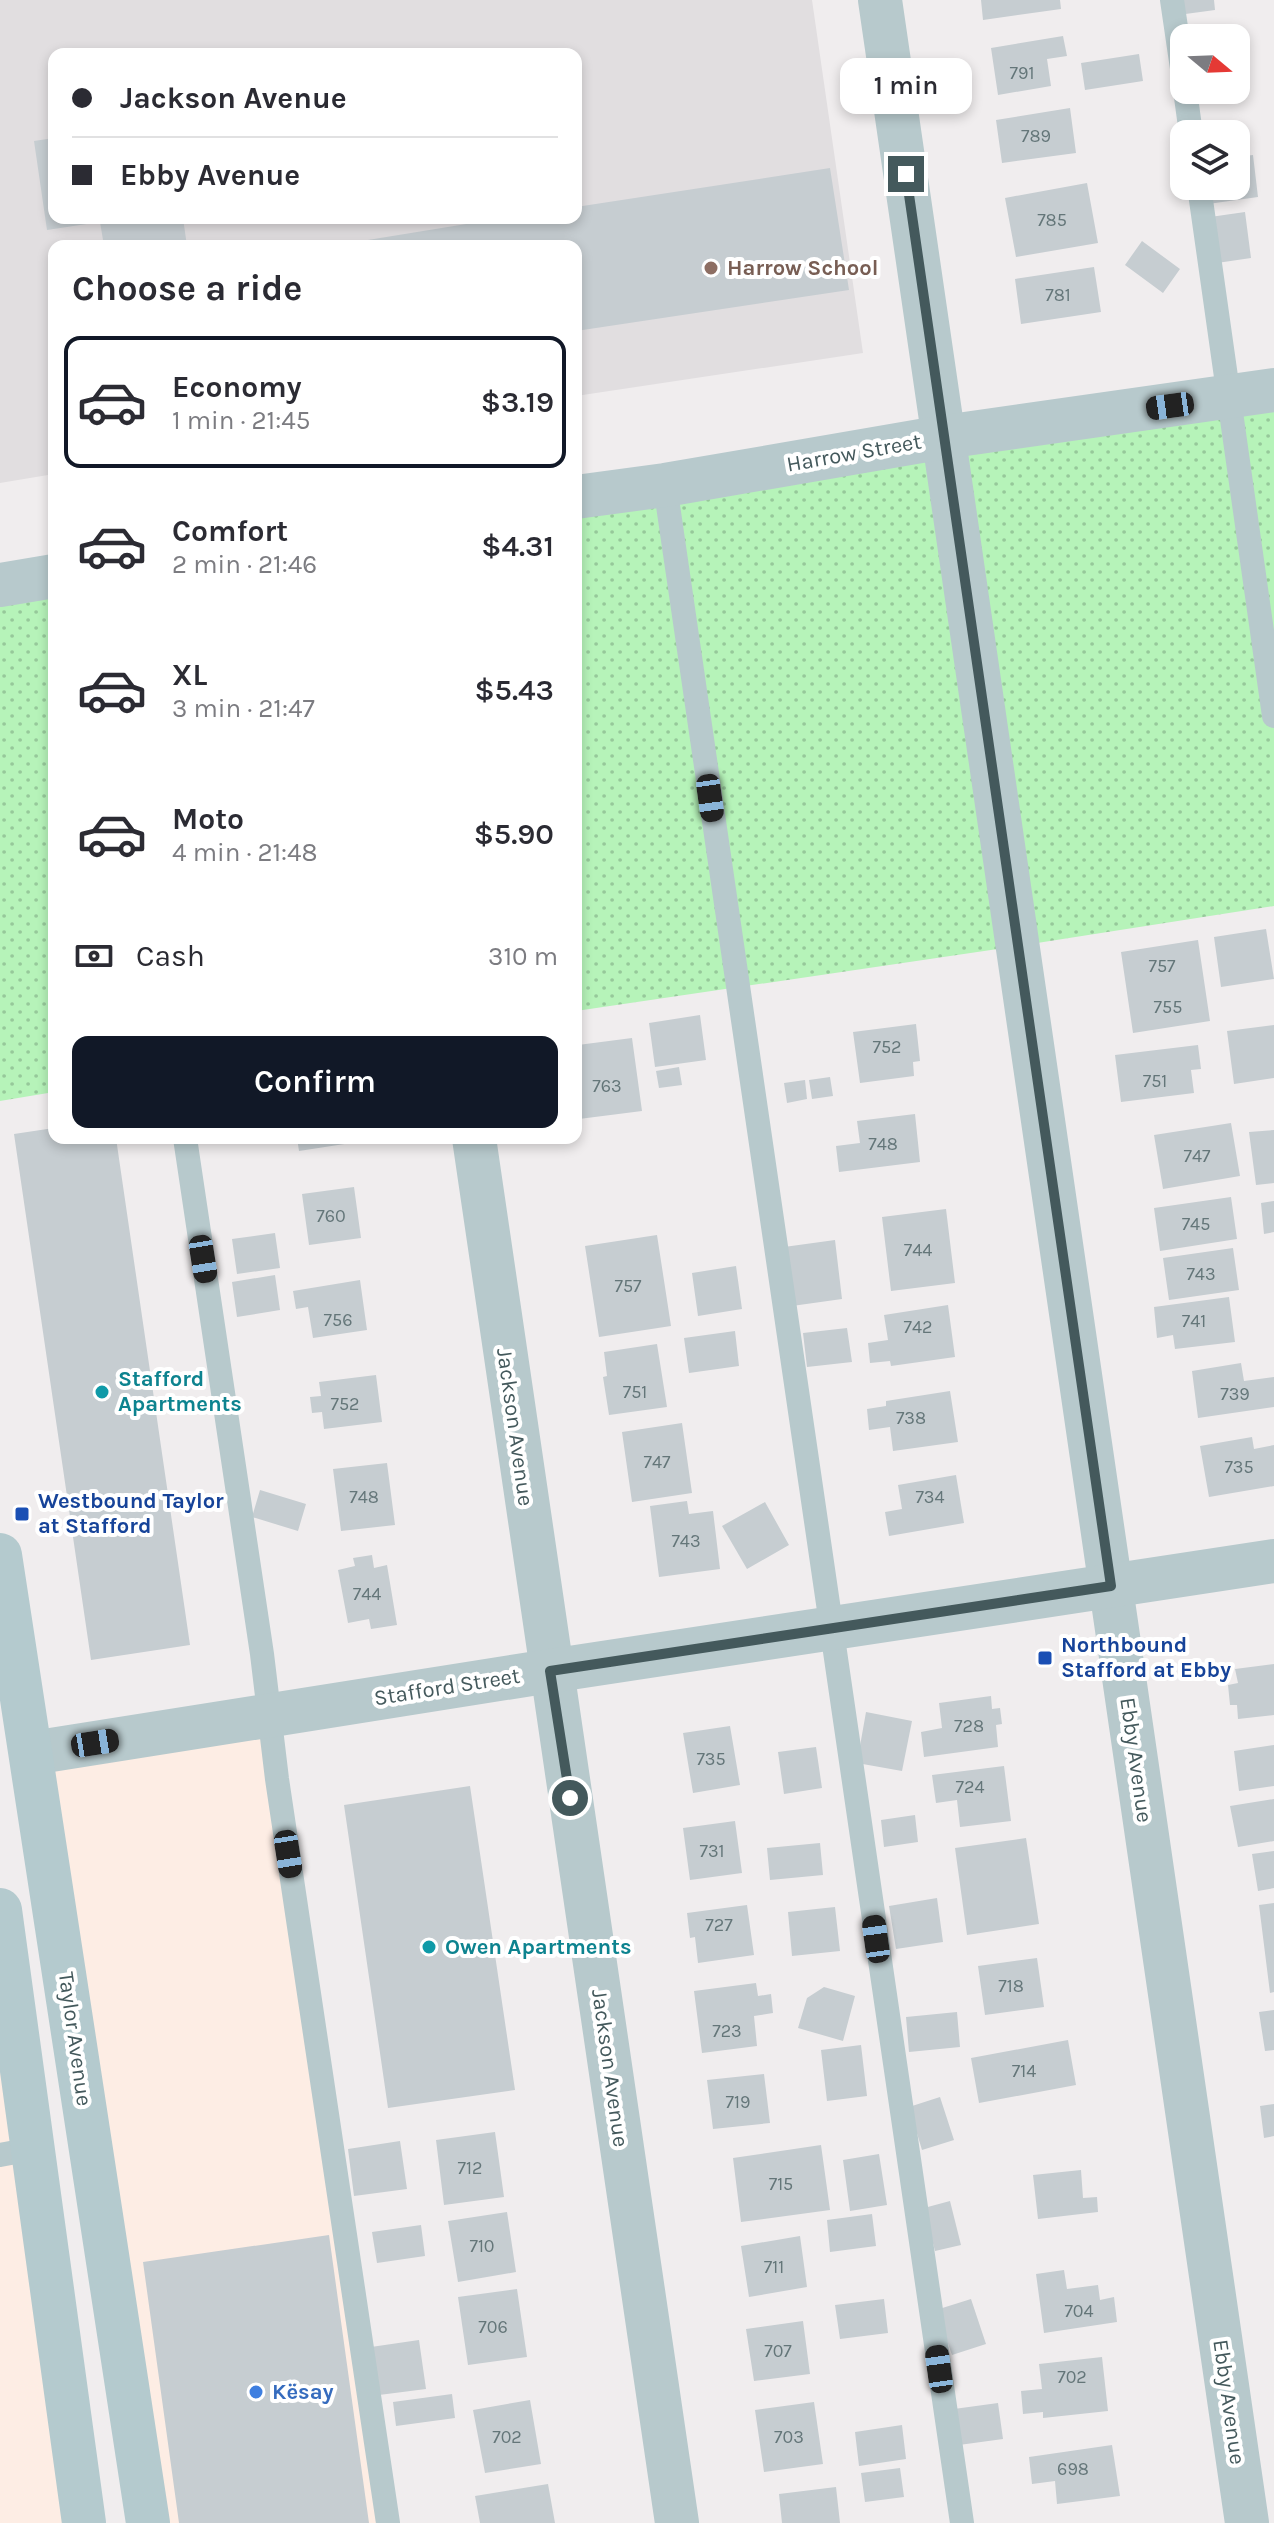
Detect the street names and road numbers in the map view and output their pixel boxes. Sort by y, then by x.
street label: Harrow Street [785,428,923,478]
street label: Jackson Avenue [491,1346,539,1508]
street label: Stafford Street [372,1663,522,1711]
street label: Ebby Avenue [1114,1696,1158,1824]
street label: Taylor Avenue [53,1970,97,2108]
street label: Jackson Avenue [586,1987,634,2149]
street label: Ebby Avenue [1207,2338,1251,2466]

